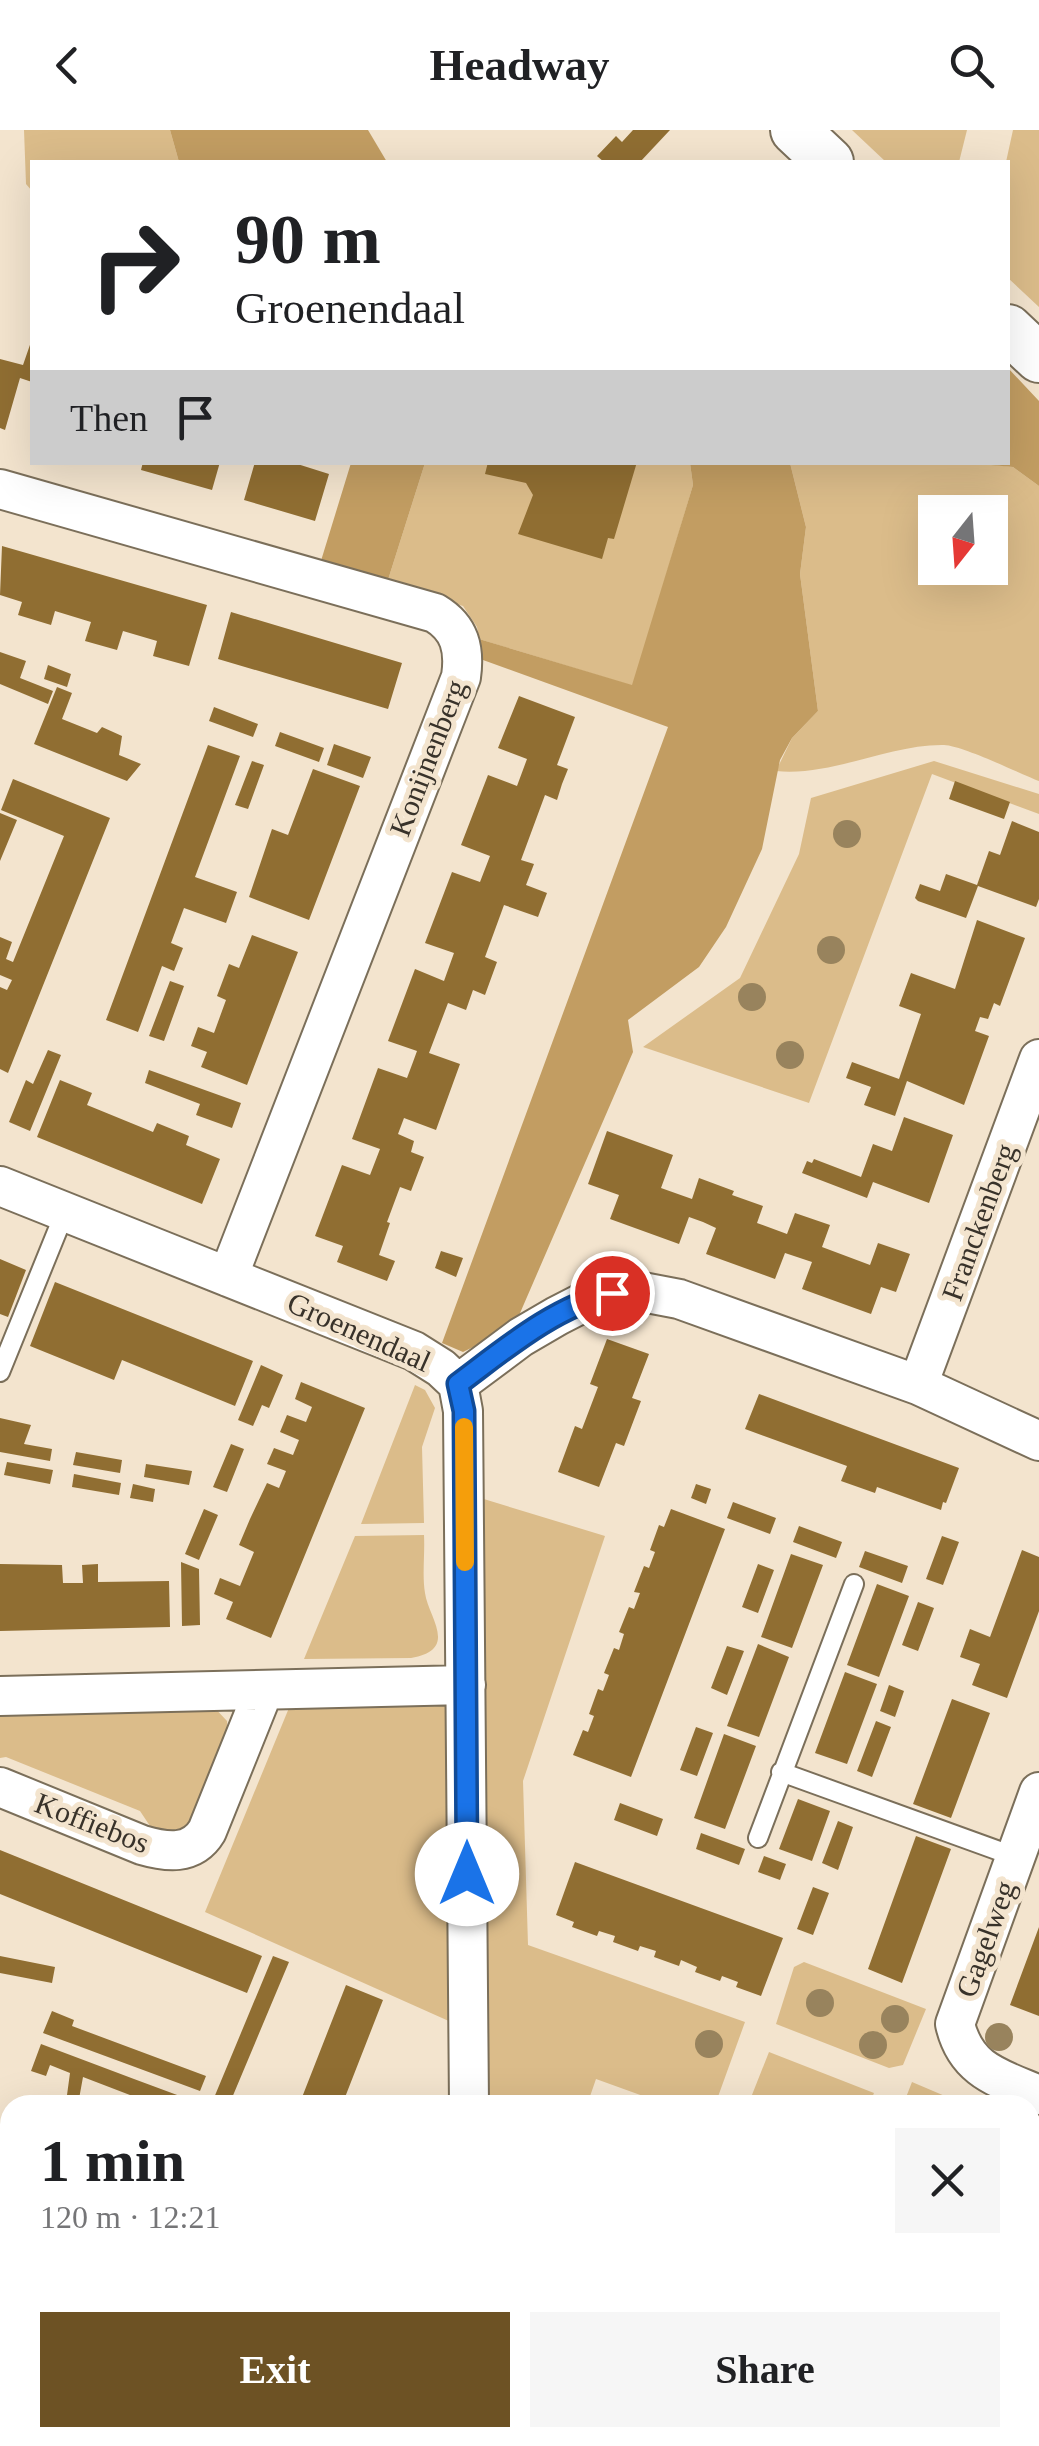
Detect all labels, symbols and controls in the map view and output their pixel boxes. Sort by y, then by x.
icon: back [40,38,95,93]
icon: search [944,38,999,93]
text: Headway [430,40,610,90]
icon: right [70,200,200,330]
text: 90 m [235,201,381,278]
text: Groenendaal [235,283,465,333]
icon: arrive [168,390,223,445]
text: Then [70,397,148,439]
north arrow [918,495,1008,585]
map controls [918,495,1008,585]
street label: Konijnenberg [383,675,472,840]
street label: Franckenberg [935,1139,1022,1305]
pin [570,1251,655,1336]
icon: arrive [585,1266,640,1321]
street label: Groenendaal [282,1285,436,1378]
street label: Koffiebos [31,1786,154,1859]
position arrow [415,1822,519,1926]
street label: Gagelweg [949,1876,1022,2002]
text: 1 min [40,2128,185,2194]
button: close [895,2128,1000,2233]
text: 120 m · 12:21 [40,2199,220,2235]
button: Exit [40,2312,510,2427]
button: Share [530,2312,1000,2427]

